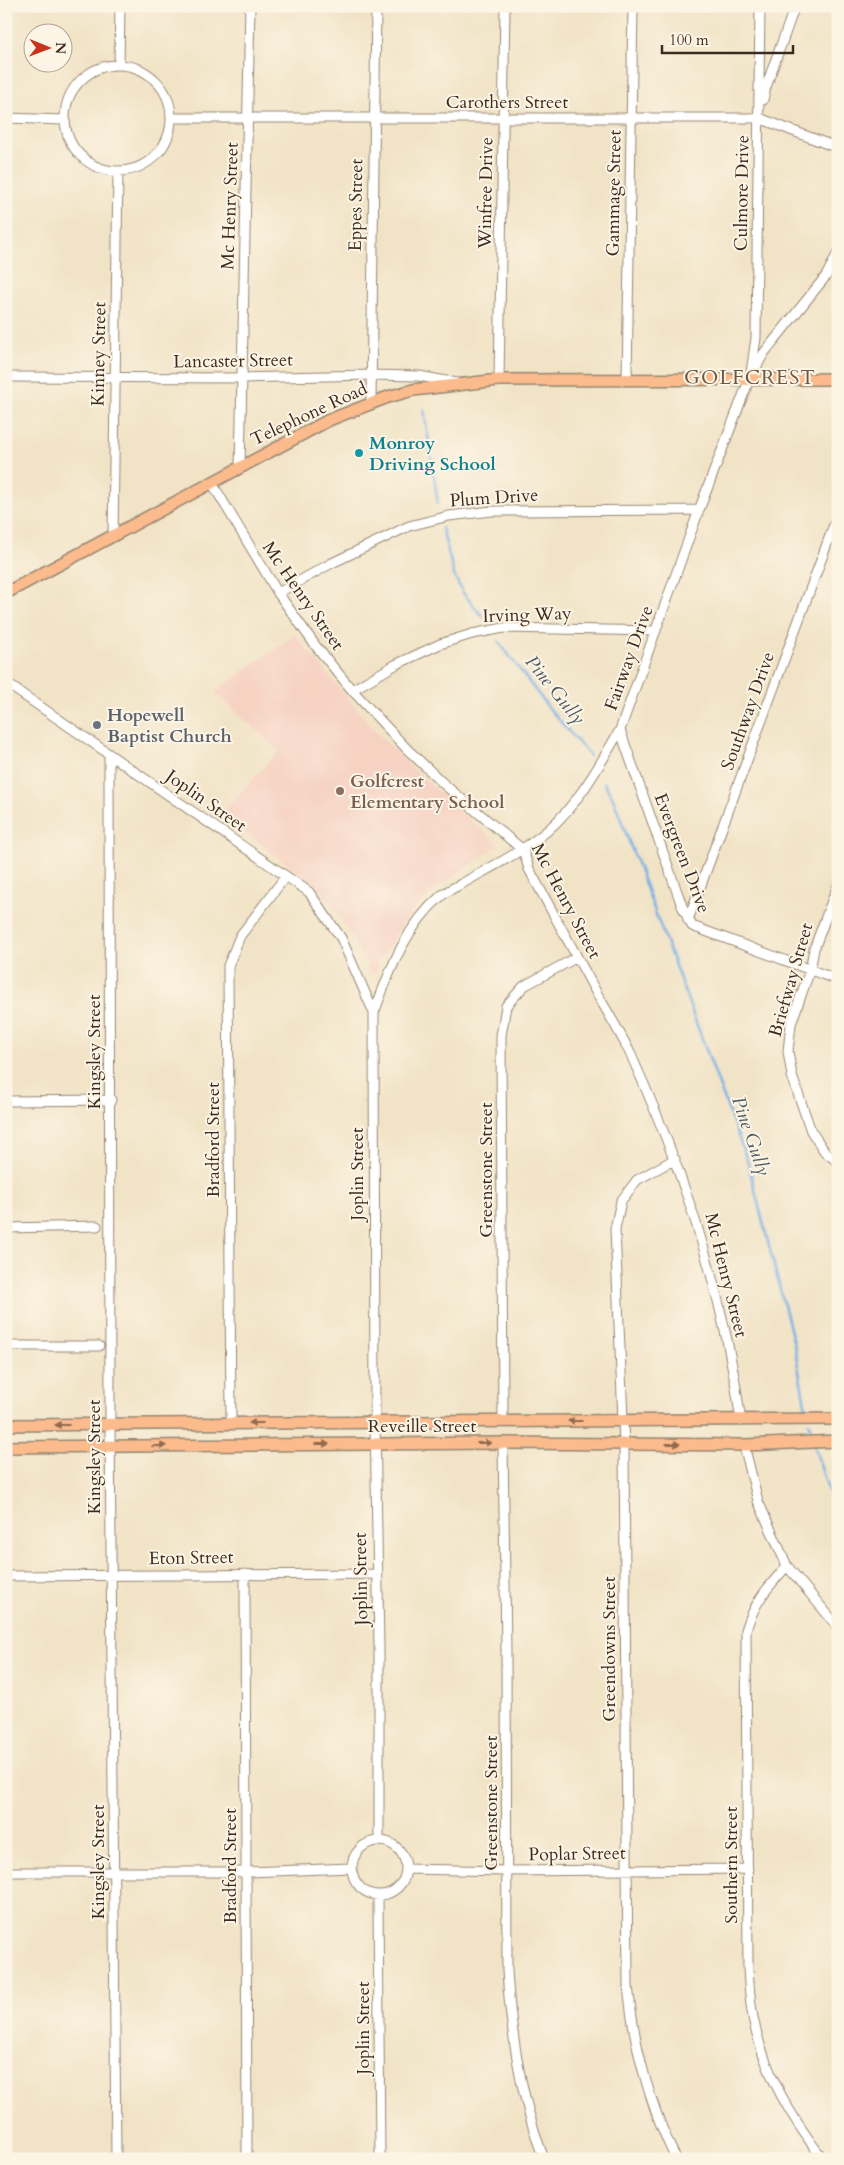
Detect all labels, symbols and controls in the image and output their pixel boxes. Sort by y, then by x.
north arrow [22,22,72,72]
scale bar [662,22,793,54]
text: 100 m [669,30,709,50]
text: N [51,42,70,54]
street label: Carothers Street [446,90,568,115]
street label: Gammage Street [600,129,628,257]
street label: Culmore Drive [728,135,756,251]
street label: Winfree Drive [473,137,499,250]
street label: Mc Henry Street [215,141,245,270]
street label: Eppes Street [343,158,369,252]
street label: Kinney Street [86,301,112,407]
street label: Lancaster Street [173,347,293,375]
district label: GOLFCREST [684,364,816,391]
street label: Telephone Road [247,376,372,452]
place label: Monroy Driving School [369,431,496,477]
marker: Monroy Driving School [353,447,365,459]
street label: Plum Drive [449,482,539,514]
street label: Mc Henry Street [256,537,350,656]
street label: Irving Way [482,601,572,629]
street label: Fairway Drive [598,602,660,714]
street label: Southway Drive [715,648,781,774]
water label: Pine Gully [519,650,591,730]
place label: Hopewell Baptist Church [107,703,232,749]
marker: Hopewell Baptist Church [91,719,103,731]
street label: Joplin Street [158,762,252,838]
place label: Golfcrest Elementary School [350,769,504,815]
marker: Golfcrest Elementary School [334,785,346,797]
street label: Evergreen Drive [648,789,716,917]
street label: Mc Henry Street [525,839,607,963]
street label: Briefway Street [763,920,819,1040]
street label: Kingsley Street [82,994,107,1110]
street label: Bradford Street [201,1082,226,1198]
water label: Pine Gully [725,1093,777,1179]
street label: Greenstone Street [474,1102,499,1238]
street label: Joplin Street [345,1127,370,1224]
street label: Mc Henry Street [698,1210,754,1340]
street label: Kingsley Street [82,1399,107,1515]
street label: Reveille Street [368,1414,477,1439]
one-way arrow [567,1417,583,1425]
one-way arrow [248,1419,264,1427]
one-way arrow [53,1421,69,1429]
one-way arrow [477,1439,493,1447]
one-way arrow [314,1440,330,1448]
one-way arrow [665,1440,681,1448]
one-way arrow [152,1442,168,1450]
street label: Joplin Street [348,1532,374,1629]
street label: Eton Street [148,1545,234,1571]
street label: Greendowns Street [597,1576,622,1722]
street label: Greenstone Street [479,1735,504,1871]
street label: Kingsley Street [86,1804,111,1920]
street label: Southern Street [719,1806,744,1924]
street label: Bradford Street [218,1808,243,1924]
street label: Poplar Street [528,1841,626,1867]
street label: Joplin Street [351,1981,376,2078]

